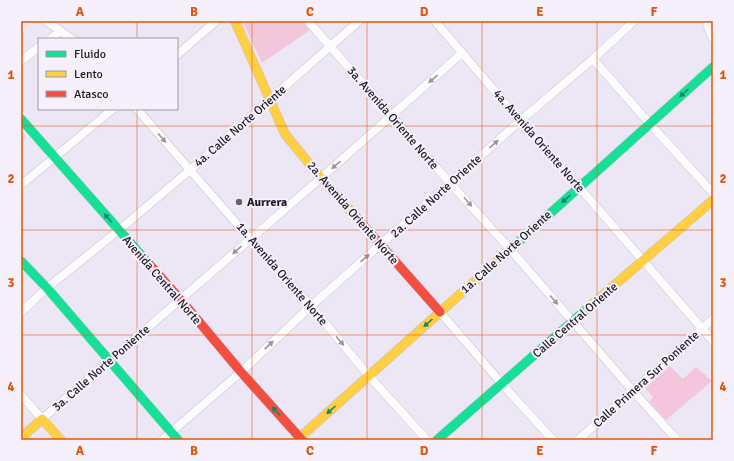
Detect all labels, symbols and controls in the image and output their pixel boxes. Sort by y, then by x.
text: A [76,4,85,20]
text: B [190,4,198,20]
text: C [306,4,314,20]
text: D [420,4,429,20]
text: E [536,4,544,20]
text: F [651,4,658,20]
legend [38,38,178,110]
text: Fluido [74,47,106,62]
street label: 3a. Avenida Oriente Norte [344,64,442,173]
text: 1 [7,67,15,83]
text: Lento [74,67,103,82]
text: 1 [719,67,727,83]
one-way arrow [428,74,438,84]
street label: 4a. Calle Norte Oriente [191,82,289,171]
text: Atasco [74,87,109,102]
street label: 4a. Avenida Oriente Norte [490,87,588,196]
one-way arrow [679,88,689,98]
one-way arrow [158,133,167,144]
one-way arrow [489,139,499,149]
street label: 2a. Calle Norte Oriente [388,152,485,241]
street label: 2a. Avenida Oriente Norte [304,159,402,268]
one-way arrow [331,160,340,169]
text: 2 [7,171,15,187]
text: 2 [719,171,727,187]
one-way arrow [561,194,572,203]
place label: Aurrera [247,195,287,210]
marker: Aurrera [234,197,244,207]
one-way arrow [463,197,472,207]
street label: 1a. Calle Norte Oriente [458,208,555,297]
one-way arrow [103,213,112,223]
street label: 1a. Avenida Oriente Norte [233,220,331,329]
street label: Avenida Central Norte [119,233,204,328]
one-way arrow [233,245,242,254]
one-way arrow [360,254,371,263]
text: 3 [7,275,15,291]
text: 3 [719,275,727,291]
street label: Calle Central Oriente [530,279,621,361]
one-way arrow [549,294,558,305]
one-way arrow [423,318,433,327]
street label: 3a. Calle Norte Poniente [50,322,153,415]
street label: Calle Primera Sur Poniente [590,328,702,431]
one-way arrow [336,336,345,347]
one-way arrow [264,341,274,350]
text: 4 [7,379,15,395]
text: 4 [719,379,727,395]
one-way arrow [326,405,336,414]
one-way arrow [271,406,281,416]
text: A [76,443,85,459]
text: B [190,443,198,459]
text: C [306,443,314,459]
text: D [420,443,429,459]
text: E [536,443,544,459]
text: F [651,443,658,459]

